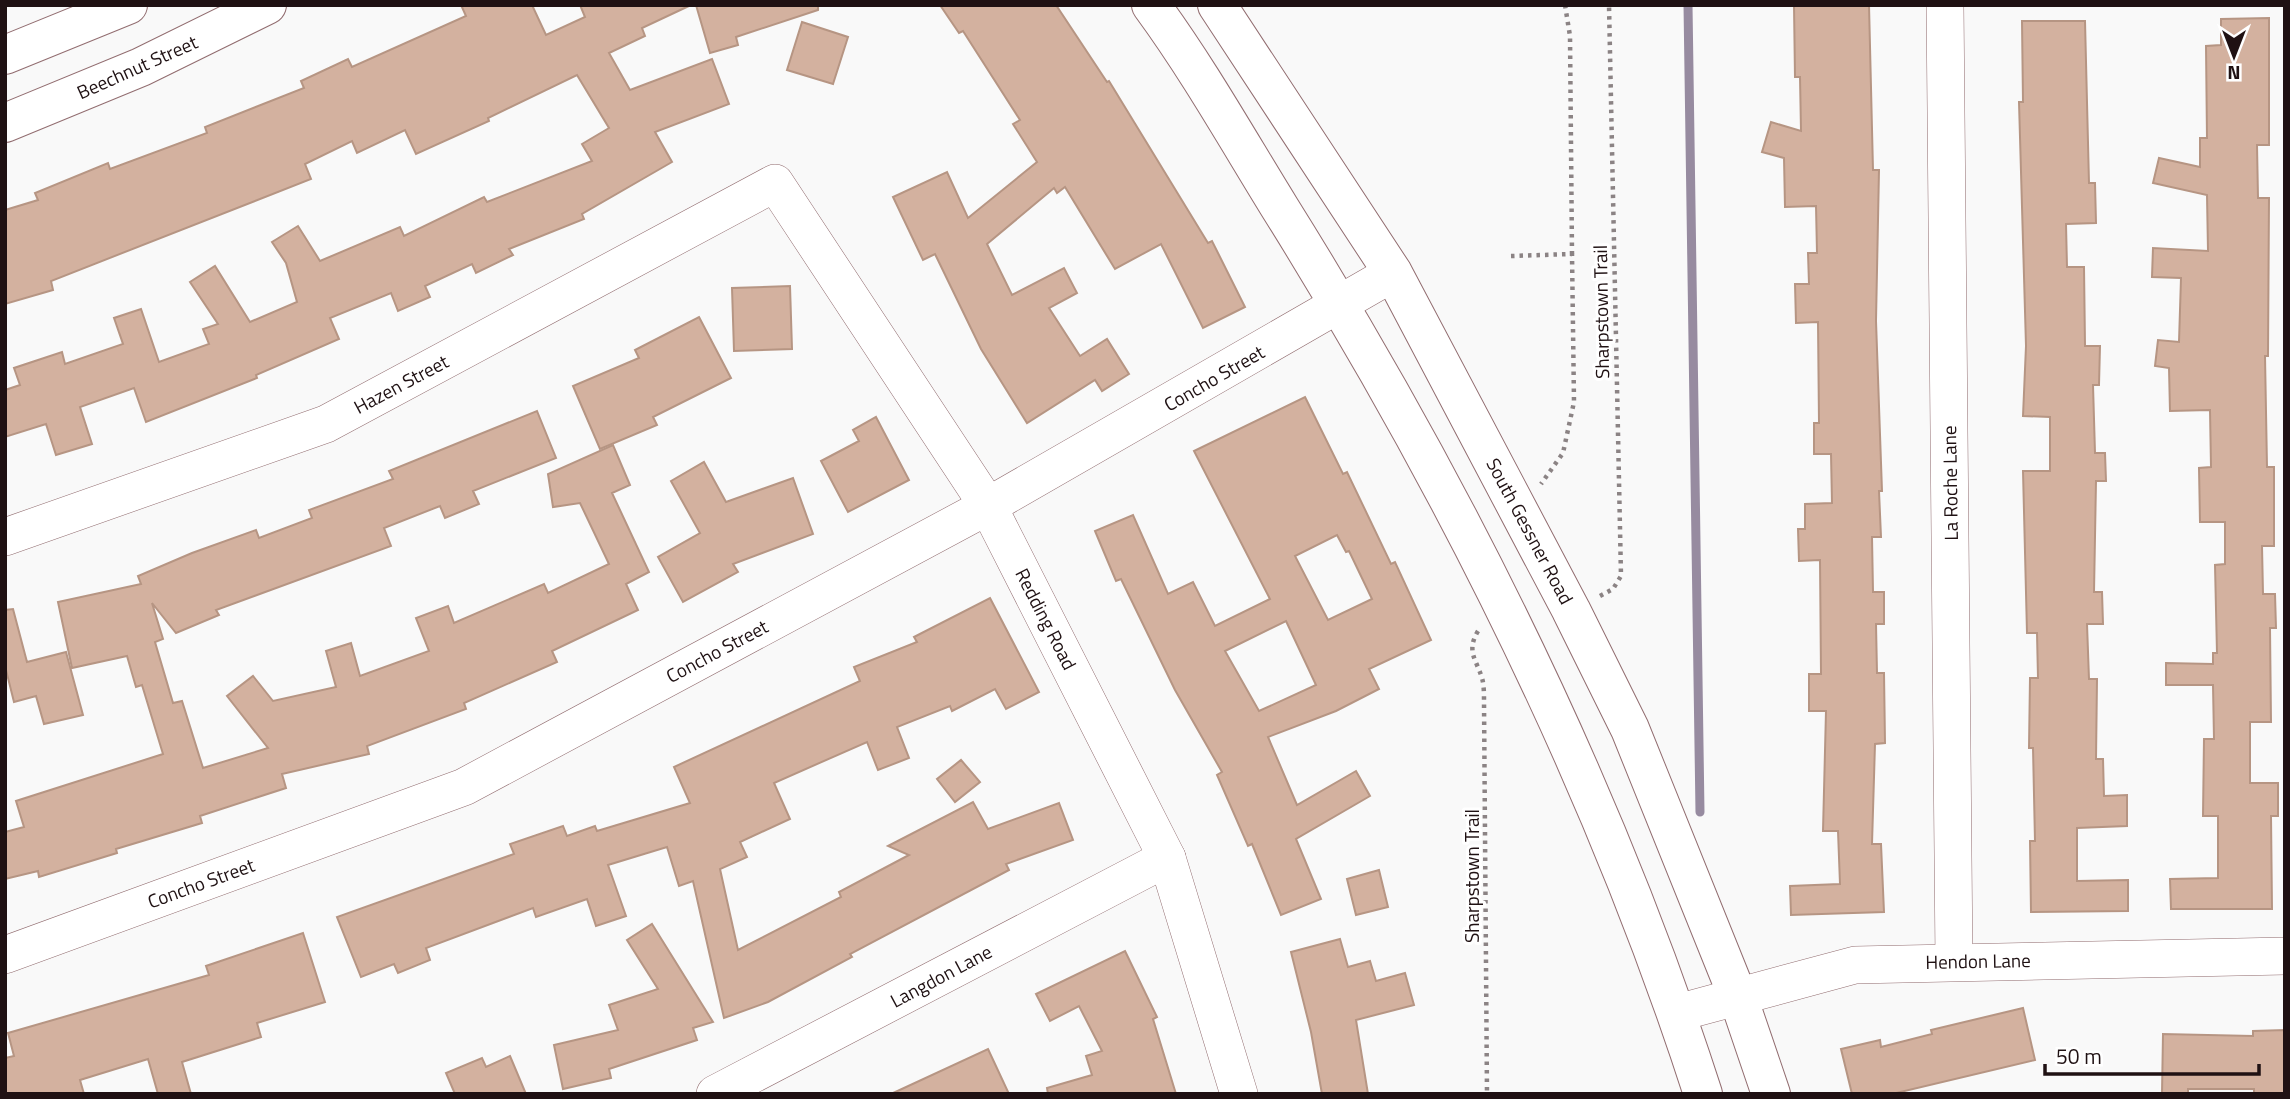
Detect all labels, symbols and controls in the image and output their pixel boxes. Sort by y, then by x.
north arrow [2199,21,2269,91]
street label: Beechnut Street [72,27,202,106]
text: N [2227,59,2241,88]
street label: Sharpstown Trail [1585,245,1616,379]
street label: Concho Street [1158,337,1270,418]
street label: Hazen Street [348,346,454,421]
street label: La Roche Lane [1934,425,1965,541]
street label: South Gessner Road [1480,452,1581,609]
street label: Redding Road [1008,563,1084,675]
street label: Concho Street [660,611,773,690]
street label: Sharpstown Trail [1457,809,1486,943]
street label: Concho Street [143,850,259,915]
street label: Langdon Lane [885,937,997,1015]
street label: Hendon Lane [1925,945,2031,976]
scale bar [2045,1032,2258,1076]
text: 50 m [2056,1040,2102,1072]

